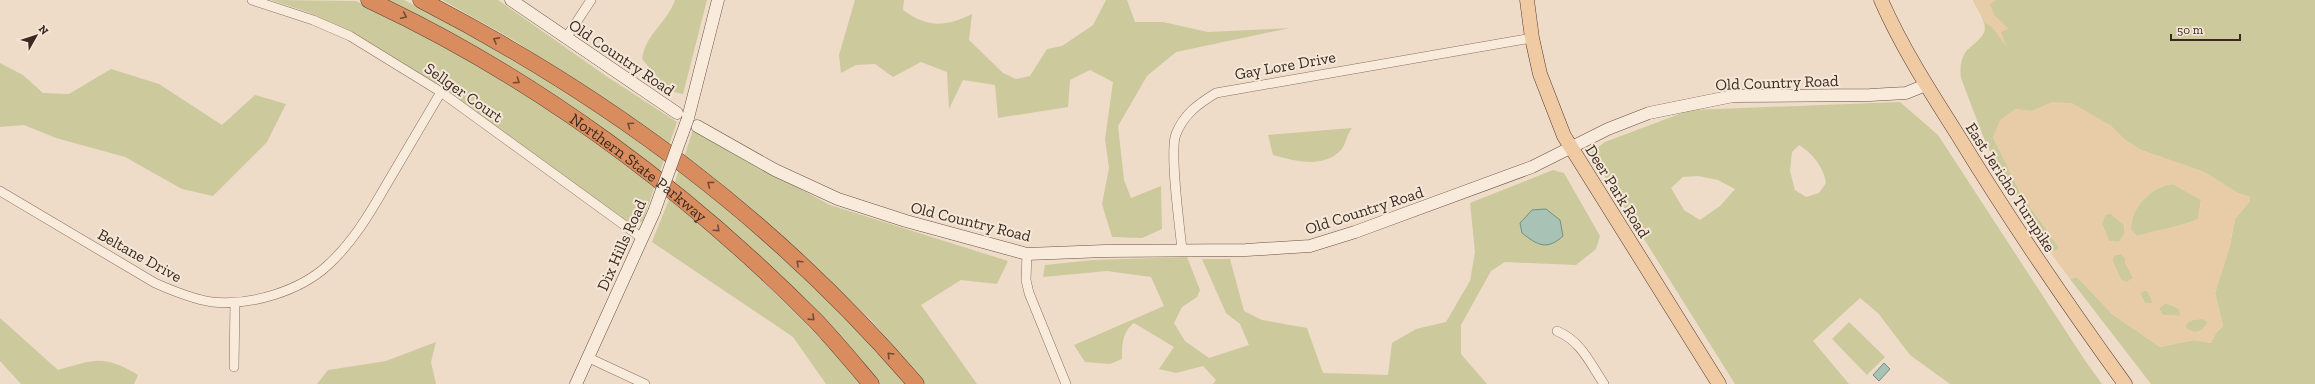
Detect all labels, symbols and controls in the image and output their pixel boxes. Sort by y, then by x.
one-way arrow [400,12,407,20]
street label: Old Country Road [565,15,678,100]
north arrow [16,16,56,56]
scale bar [2171,16,2240,42]
text: N [36,23,51,38]
text: 50 m [2177,23,2204,37]
one-way arrow [493,38,500,45]
street label: Gay Lore Drive [1233,47,1337,84]
street label: Sellger Court [421,58,507,126]
street label: Old Country Road [1715,71,1839,94]
one-way arrow [513,76,520,84]
street label: Northern State Parkway [566,109,711,226]
street label: East Jericho Turnpike [1962,119,2060,256]
one-way arrow [627,122,634,130]
street label: Deer Park Road [1581,141,1654,242]
one-way arrow [707,182,714,189]
street label: Old Country Road [1303,182,1426,239]
street label: Dix Hills Road [593,197,650,294]
street label: Old Country Road [909,197,1033,246]
street label: Beltane Drive [94,225,185,286]
one-way arrow [712,225,720,232]
one-way arrow [796,260,803,267]
one-way arrow [807,313,815,321]
one-way arrow [887,352,895,360]

